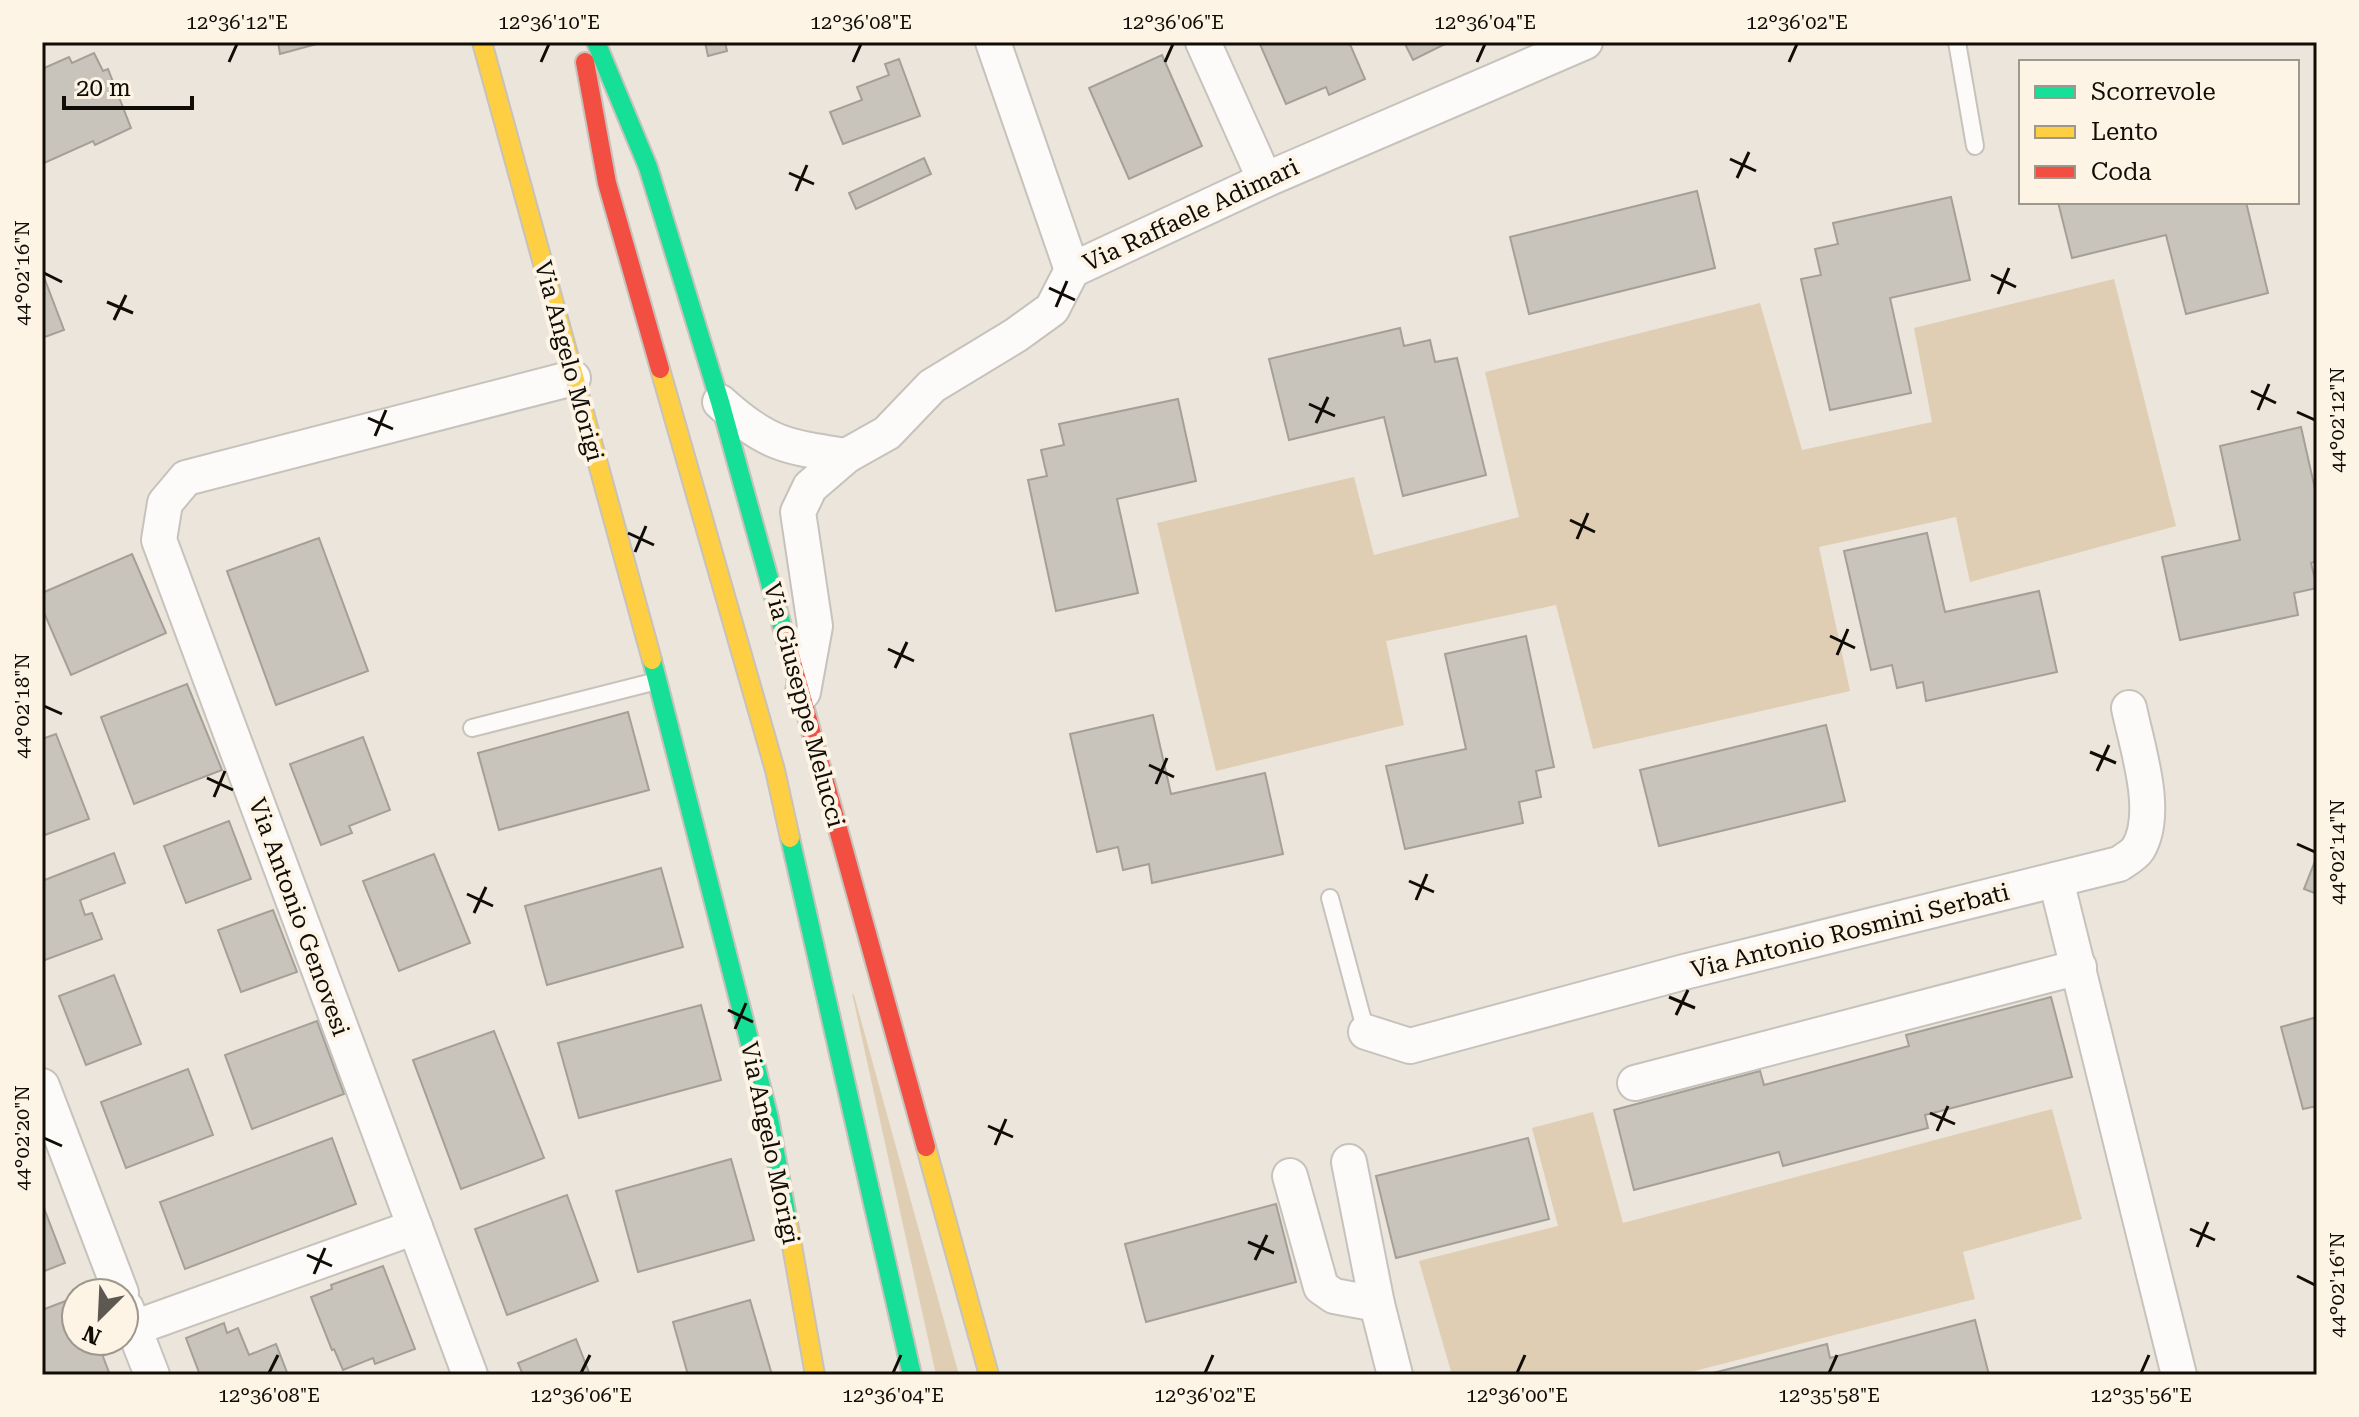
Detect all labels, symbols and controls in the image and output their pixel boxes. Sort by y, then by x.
text: 12°36'12"E [186,10,288,34]
text: 12°36'10"E [498,10,600,34]
text: 12°36'08"E [810,10,912,34]
text: 12°36'06"E [1122,10,1224,34]
text: 12°36'04"E [1434,10,1536,34]
text: 12°36'02"E [1746,10,1848,34]
scale bar [64,60,192,110]
legend [2019,60,2299,204]
text: 20 m [76,74,131,102]
text: Scorrevole [2091,78,2216,106]
text: Lento [2091,118,2158,146]
street label: Via Raffaele Adimari [1079,153,1304,277]
text: Coda [2091,158,2151,186]
text: 44°02'16"N [10,220,34,326]
street label: Via Angelo Morigi [529,258,609,465]
text: 44°02'12"N [2325,367,2349,473]
street label: Via Giuseppe Melucci [758,580,850,831]
text: 44°02'18"N [10,653,34,759]
street label: Via Antonio Genovesi [243,794,355,1040]
text: 44°02'14"N [2325,799,2349,905]
street label: Via Antonio Rosmini Serbati [1688,878,2013,984]
street label: Via Angelo Morigi [735,1039,805,1247]
text: 44°02'20"N [10,1085,34,1191]
text: 44°02'16"N [2325,1232,2349,1338]
north arrow [60,1277,140,1357]
text: N [79,1320,105,1350]
text: 12°36'08"E [218,1383,320,1407]
text: 12°36'06"E [530,1383,632,1407]
text: 12°36'04"E [842,1383,944,1407]
text: 12°36'02"E [1154,1383,1256,1407]
text: 12°36'00"E [1466,1383,1568,1407]
text: 12°35'58"E [1778,1383,1880,1407]
text: 12°35'56"E [2090,1383,2192,1407]

